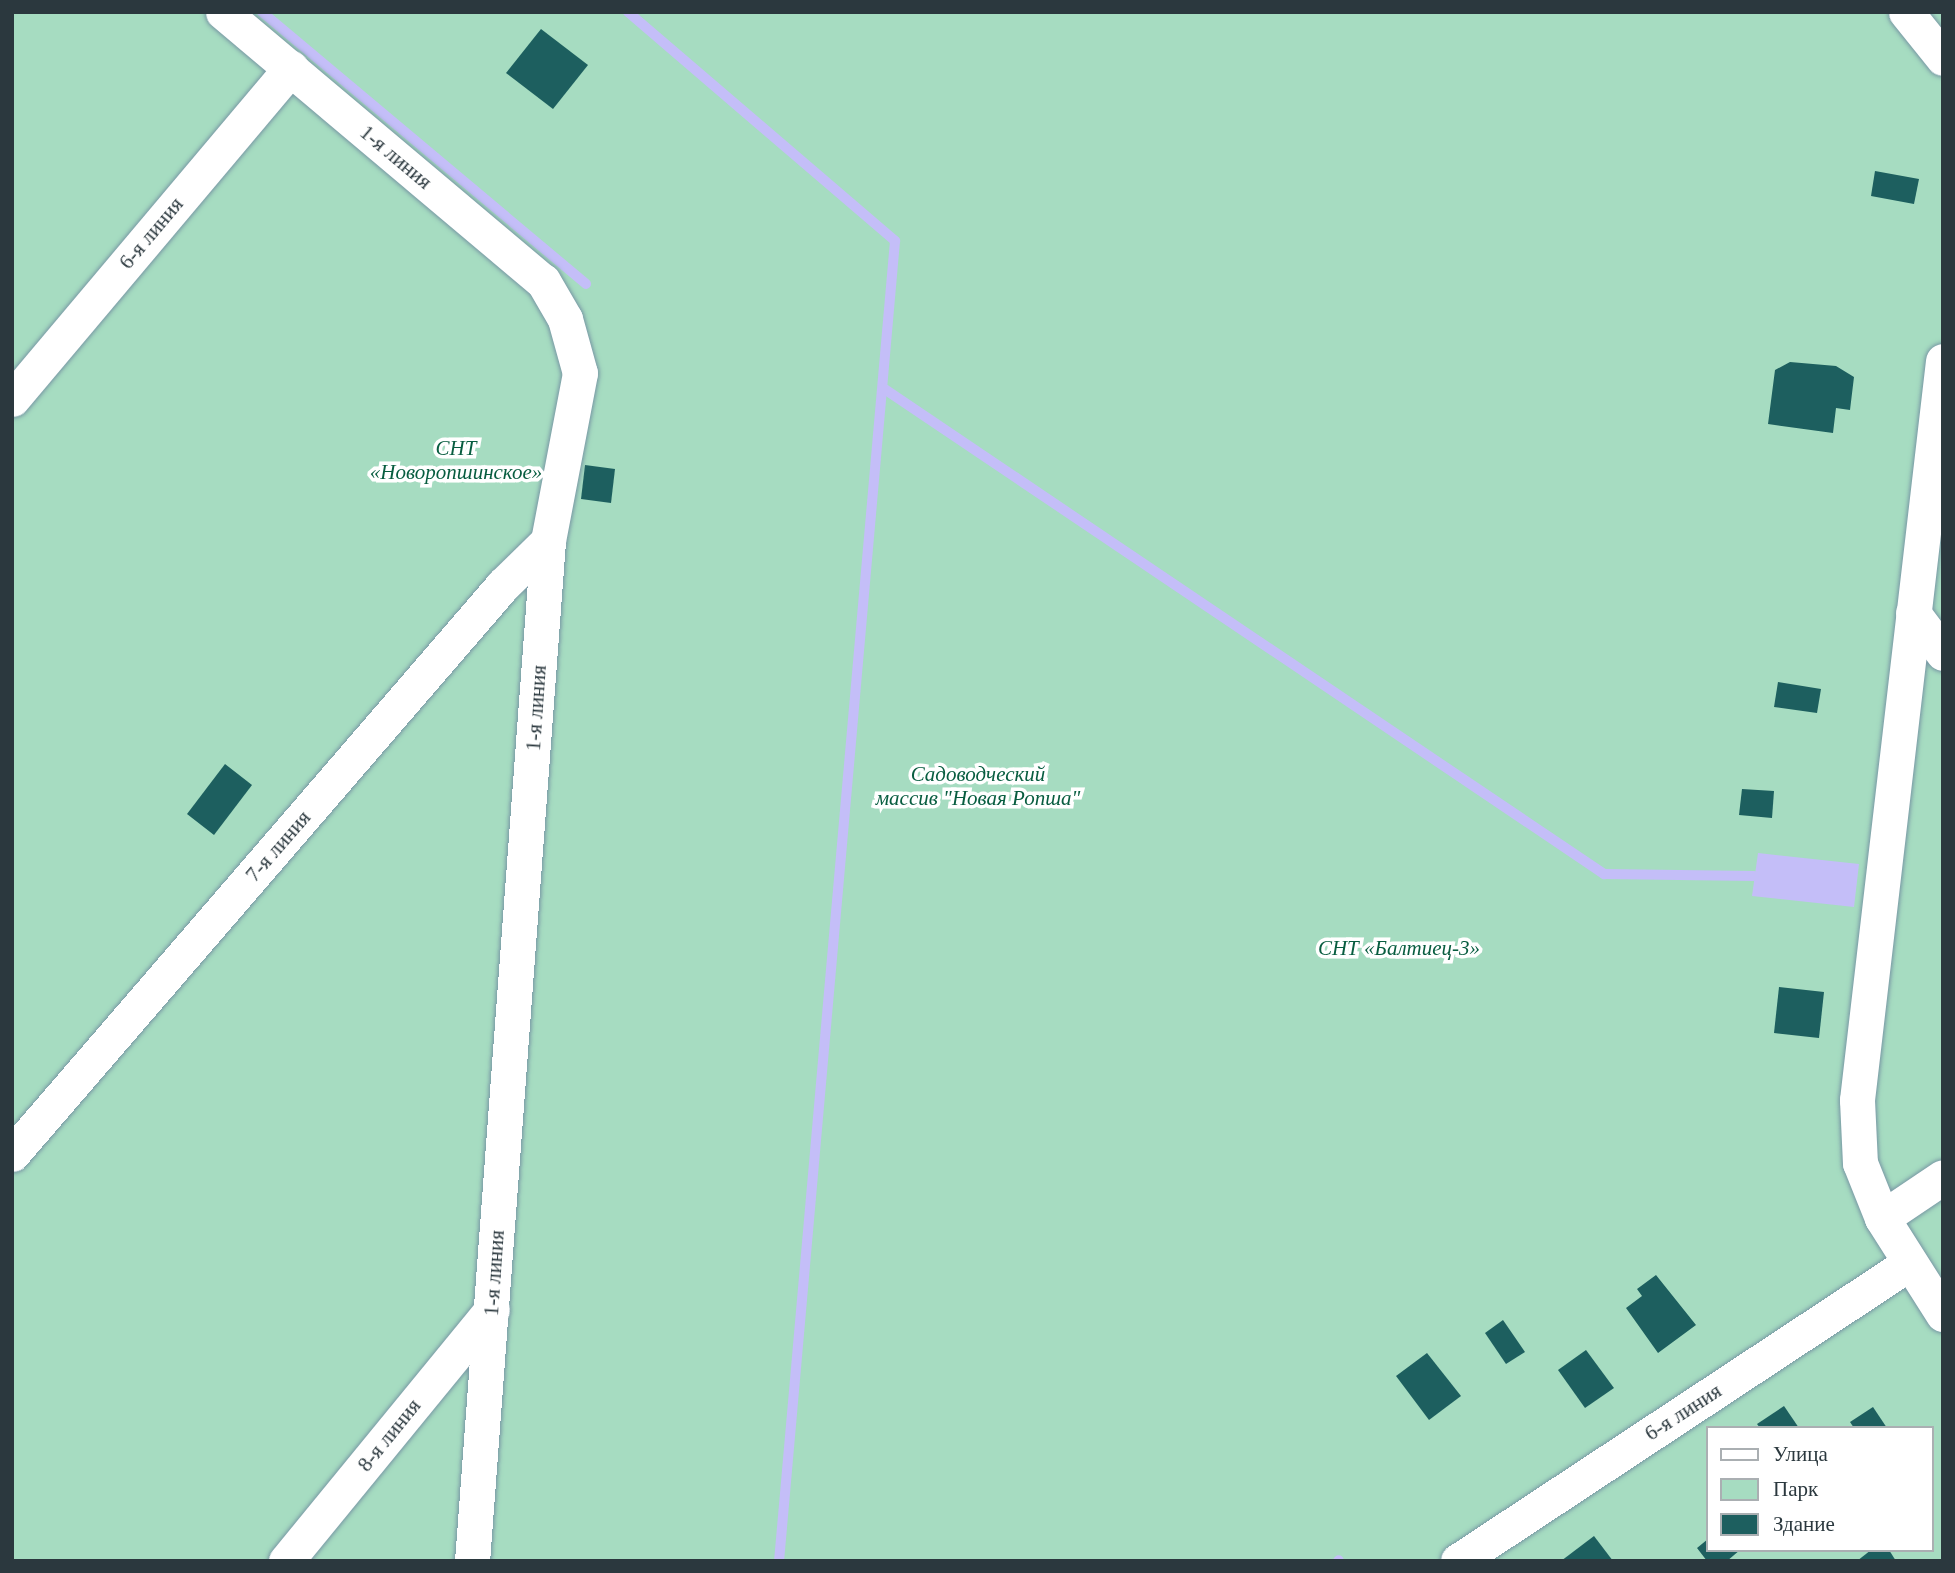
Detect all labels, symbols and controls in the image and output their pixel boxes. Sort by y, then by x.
street label: 1-я линия [355,120,437,194]
street label: 6-я линия [114,192,188,274]
park label: СНТ «Новоропшинское» [370,435,542,485]
street label: 1-я линия [520,664,552,752]
park label: Садоводческий массив "Новая Ропша" [876,761,1080,811]
street label: 7-я линия [240,805,316,887]
park label: СНТ «Балтиец-3» [1318,935,1480,961]
street label: 1-я линия [478,1229,510,1317]
street label: 6-я линия [1640,1378,1726,1446]
street label: 8-я линия [352,1394,426,1476]
legend [1706,1426,1934,1552]
text: Улица [1773,1442,1828,1466]
text: Парк [1773,1477,1818,1501]
text: Здание [1773,1512,1835,1536]

